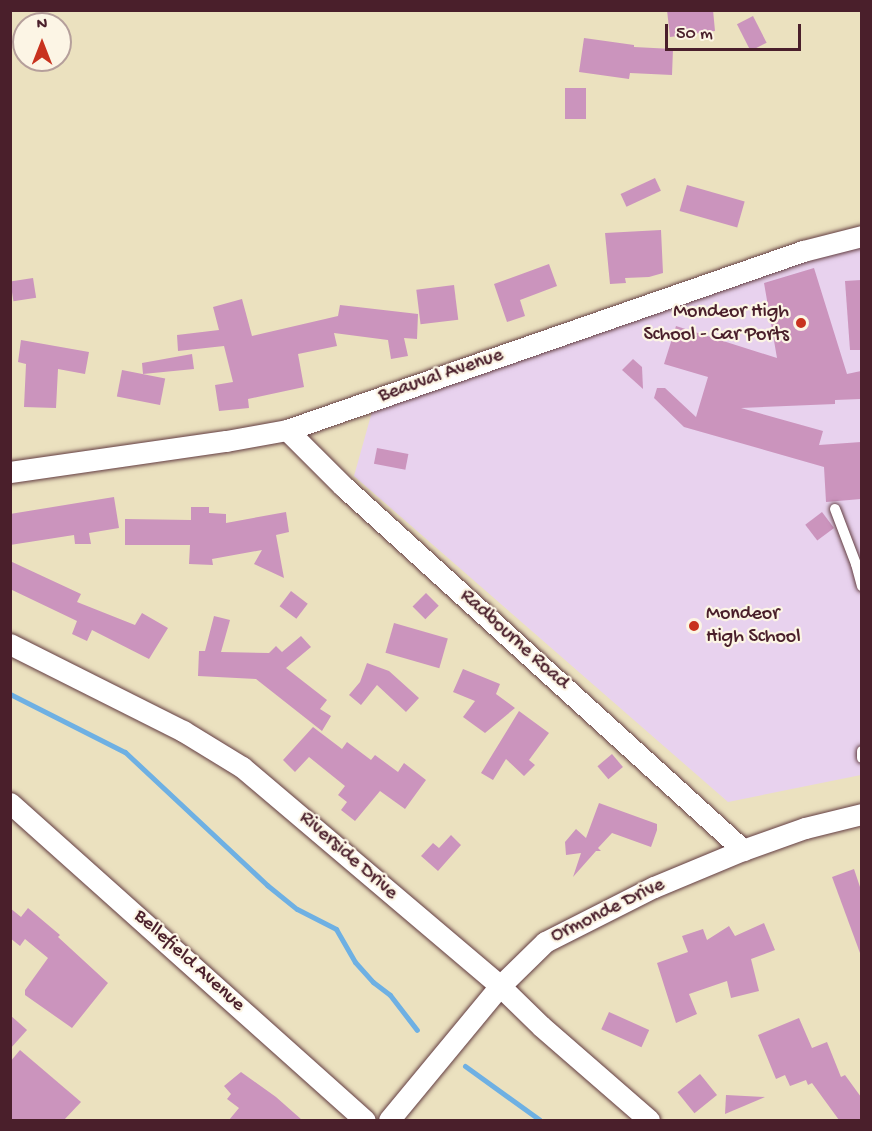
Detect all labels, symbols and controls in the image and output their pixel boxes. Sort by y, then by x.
north arrow [12,12,72,72]
scale bar [668,12,804,50]
text: N [37,16,47,35]
text: 50 m [676,24,713,45]
place label: Mondeor High School - Car Ports [643,300,789,347]
marker: Mondeor High School - Car Ports [794,316,808,330]
street label: Beauval Avenue [376,343,506,409]
street label: Radbourne Road [454,585,574,695]
place label: Mondeor High School [706,602,801,649]
marker: Mondeor High School [687,619,701,633]
street label: Riverside Drive [294,807,402,905]
street label: Ormonde Drive [547,873,669,949]
street label: Bellefield Avenue [128,905,250,1017]

